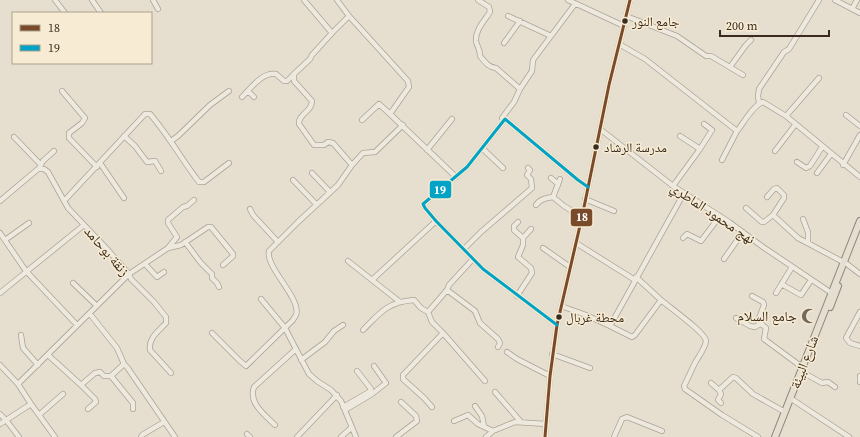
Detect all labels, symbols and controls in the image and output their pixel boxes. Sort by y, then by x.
legend [12,12,152,64]
scale bar [720,12,829,38]
place label: جامع النور [631,13,679,31]
marker: جامع النور [620,16,630,26]
text: 200 m [726,18,758,34]
text: 18 [48,20,60,36]
text: 19 [48,40,60,56]
place label: مدرسة الرشاد [604,139,667,156]
marker: مدرسة الرشاد [591,142,601,152]
street label: نهج محمود الماطري [666,177,759,250]
line badge: 19 [429,180,452,199]
text: 19 [434,183,446,198]
line badge: 18 [570,208,593,227]
text: 18 [576,210,588,225]
street label: زنقة بوحامد [80,222,134,280]
place label: جامع السلام [737,306,797,326]
mosque icon: جامع السلام [800,307,818,325]
place label: محطة غربال [566,309,624,326]
marker: محطة غربال [554,312,564,322]
street label: شارع البيئة [785,332,823,392]

